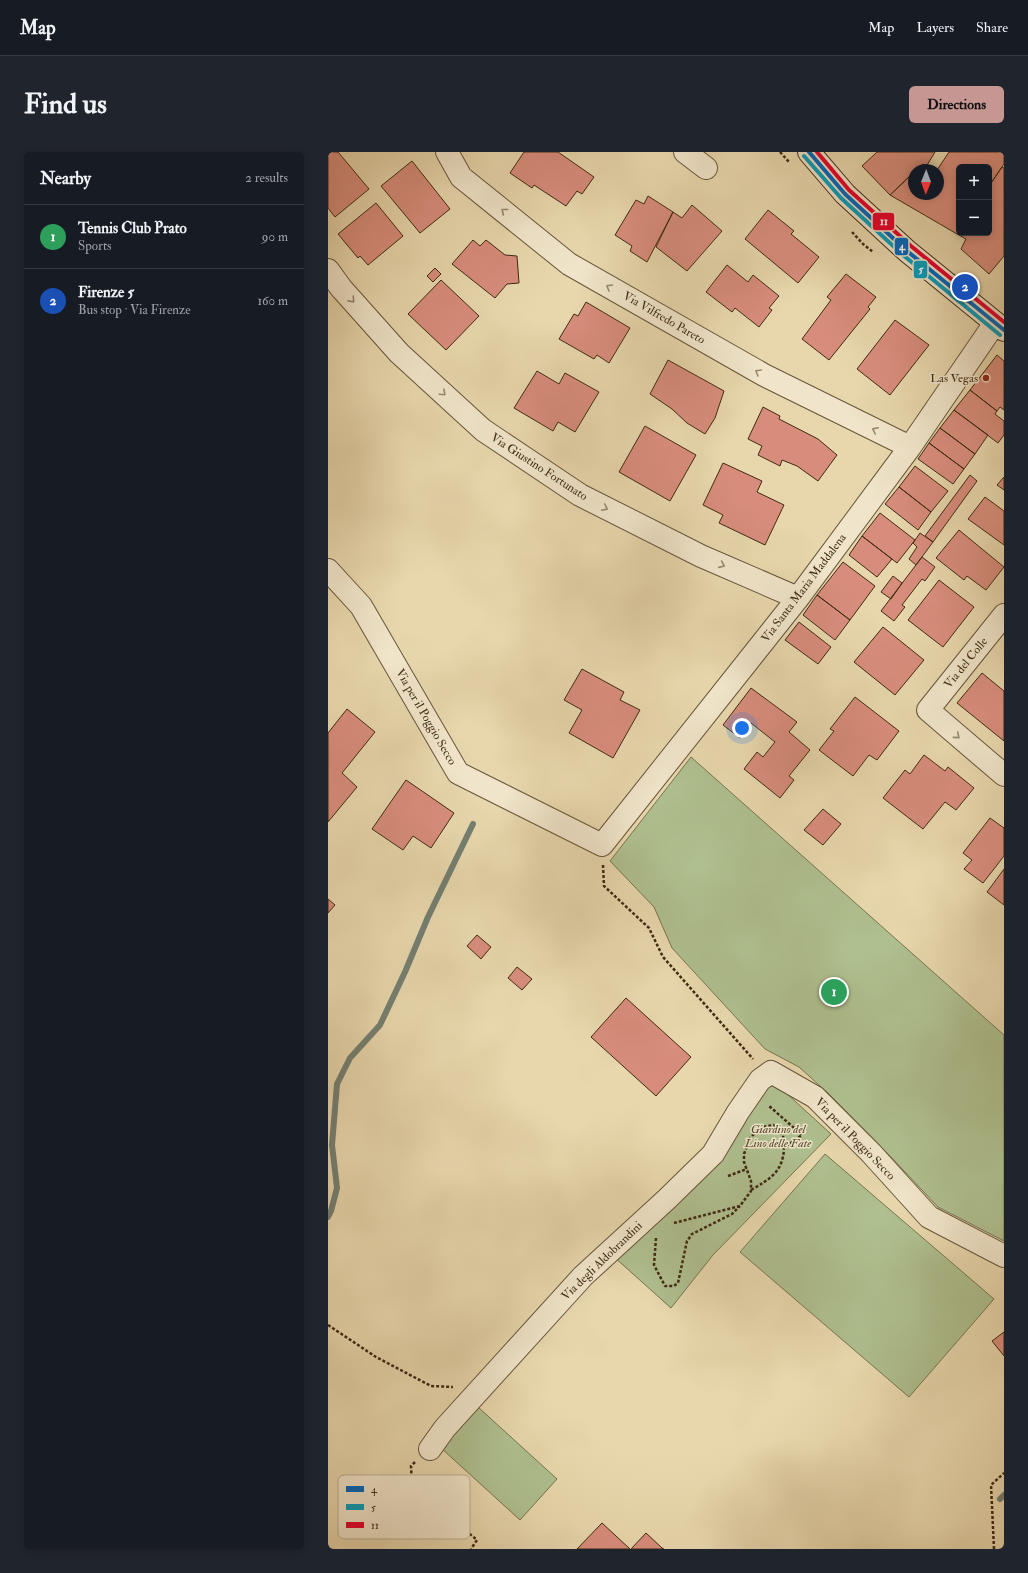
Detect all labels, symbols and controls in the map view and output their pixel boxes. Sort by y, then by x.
text: Map [20,16,56,40]
text: Map [868,19,894,36]
text: Layers [916,19,954,36]
text: Share [976,19,1008,36]
button: Directions [909,86,1004,123]
text: Find us [24,87,107,122]
north arrow [908,164,944,200]
map controls [956,164,992,236]
button: + [956,164,992,200]
text: Nearby [40,168,91,189]
text: 2 results [245,170,288,186]
button: − [956,200,992,236]
one-way arrow [501,209,508,216]
line badge: 11 [872,212,895,231]
text: 11 [880,215,888,228]
text: Tennis Club Prato [78,219,187,238]
text: 1 [51,229,55,245]
text: 90 m [262,229,288,245]
line badge: 4 [894,237,909,256]
text: Sports [78,238,112,254]
text: 4 [898,240,906,254]
line badge: 5 [913,260,928,279]
text: 5 [919,263,924,276]
pin: 2 [952,272,978,302]
text: Firenze 5 [78,283,134,302]
one-way arrow [606,284,613,291]
street label: Via Vilfredo Pareto [620,288,708,348]
text: 2 [50,293,56,309]
text: 160 m [257,293,288,309]
one-way arrow [347,296,354,303]
text: Bus stop · Via Firenze [78,302,191,318]
one-way arrow [755,369,762,377]
place label: Las Vegas [930,371,978,386]
marker: Las Vegas [981,373,991,383]
one-way arrow [438,388,445,395]
one-way arrow [871,427,879,435]
street label: Via Giustino Fortunato [488,430,590,504]
one-way arrow [601,503,609,511]
street label: Via Santa Maria Maddalena [758,530,850,645]
one-way arrow [718,560,725,568]
street label: Via del Colle [941,634,991,692]
street label: Via per il Poggio Secco [392,666,460,768]
your location [732,718,752,738]
one-way arrow [953,731,960,738]
pin: 1 [821,977,847,1007]
street label: Via per il Poggio Secco [812,1095,898,1183]
park label: Giardino del Lino delle Fate [744,1122,812,1151]
street label: Via degli Aldobrandini [558,1218,646,1304]
legend [338,1475,470,1539]
text: 4 [371,1483,378,1496]
text: 5 [371,1501,376,1514]
text: 11 [371,1519,379,1532]

